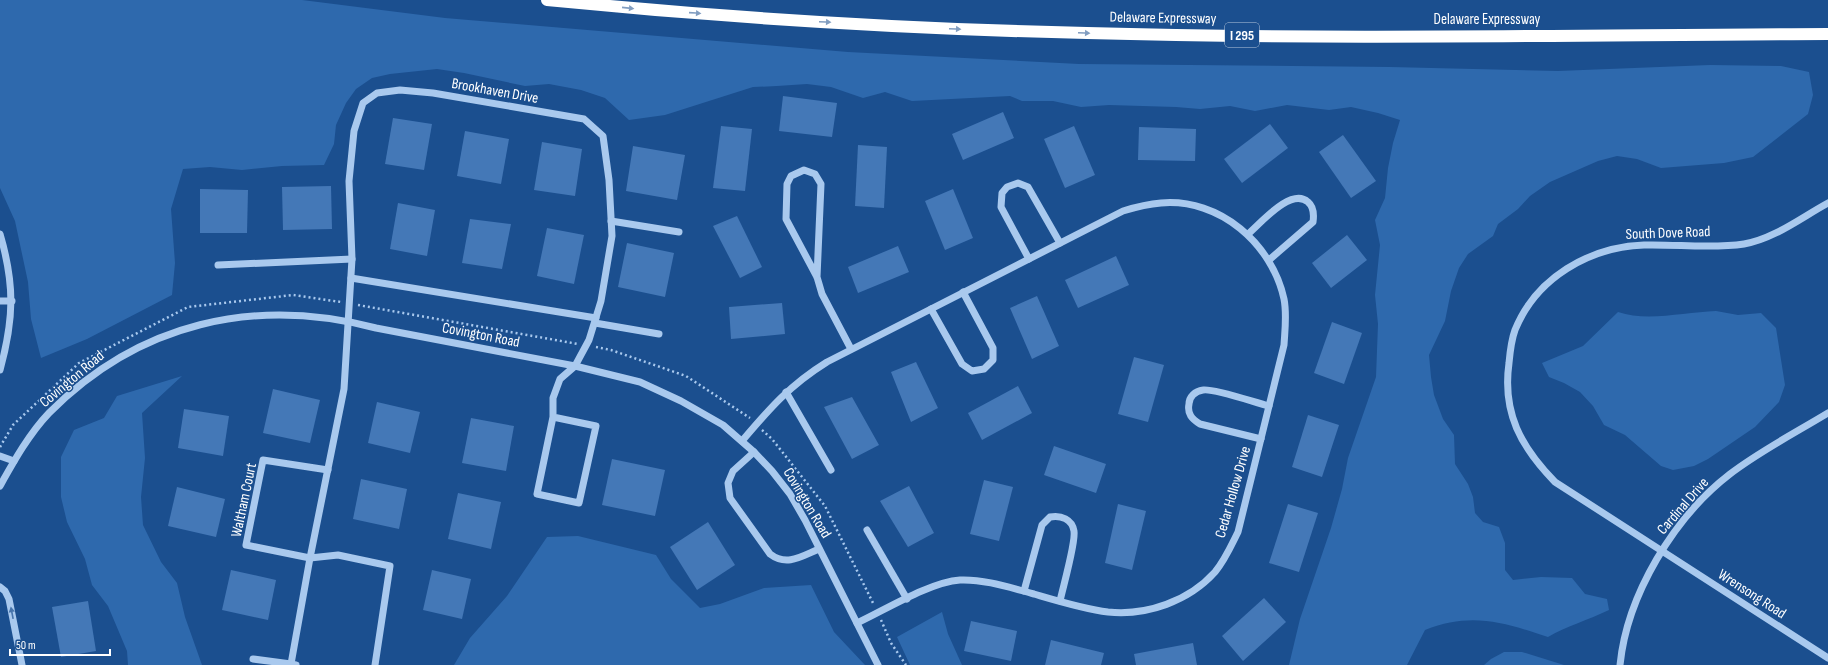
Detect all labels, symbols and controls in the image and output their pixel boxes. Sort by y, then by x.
one-way arrow [622,5,634,11]
street label: Delaware Expressway [1109,8,1217,28]
one-way arrow [689,10,701,17]
street label: Delaware Expressway [1434,10,1541,29]
one-way arrow [819,18,831,25]
road number: I 295 [1225,23,1259,47]
one-way arrow [949,25,961,32]
one-way arrow [1078,30,1091,36]
street label: Brookhaven Drive [450,74,540,108]
street label: South Dove Road [1625,222,1711,244]
street label: Covington Road [441,318,521,352]
street label: Covington Road [36,346,108,412]
street label: Cedar Hollow Drive [1211,444,1255,540]
street label: Waltham Court [227,461,261,539]
street label: Covington Road [779,464,835,542]
street label: Cardinal Drive [1653,474,1713,538]
street label: Wrensong Road [1714,565,1790,623]
one-way arrow [9,607,15,619]
scale bar [10,631,110,657]
text: 50 m [16,638,36,653]

